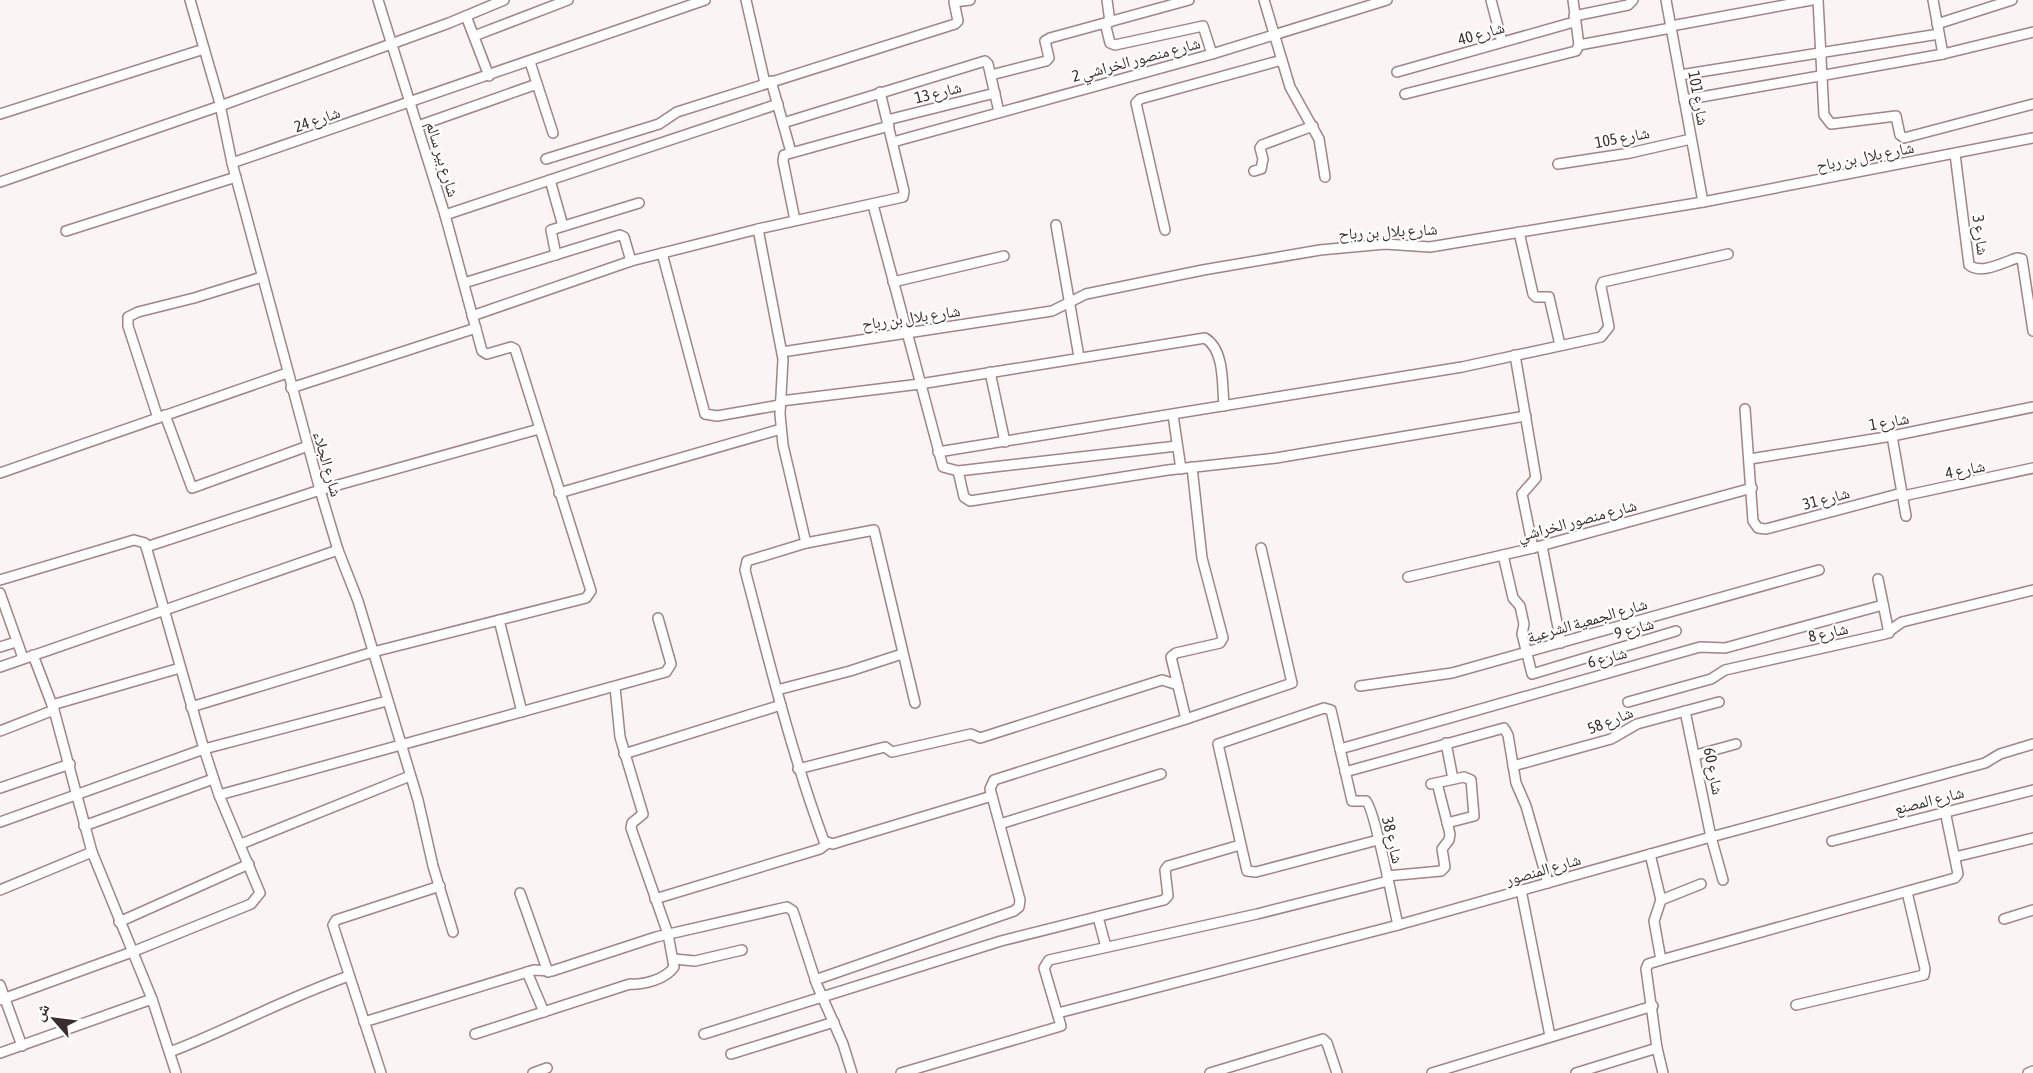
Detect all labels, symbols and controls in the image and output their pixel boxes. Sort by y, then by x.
street label: شارع 40 [1456,18,1507,50]
street label: شارع منصور الخراشي 2 [1070,33,1203,89]
street label: شارع 101 [1683,69,1713,127]
street label: شارع 13 [913,78,964,108]
street label: شارع 24 [292,103,343,137]
street label: شارع بير سالم [421,119,463,199]
street label: شارع 105 [1593,123,1651,153]
street label: شارع بلال بن رباح [1815,138,1916,176]
street label: شارع 3 [1968,214,1992,256]
street label: شارع بلال بن رباح [1338,219,1438,245]
street label: شارع بلال بن رباح [861,301,962,335]
street label: شارع 1 [1868,409,1911,435]
street label: شارع الجلاء [308,429,346,499]
street label: شارع 4 [1944,456,1987,484]
street label: شارع 31 [1801,483,1852,515]
street label: شارع منصور الخراشي [1515,495,1640,548]
street label: شارع الجمعية الشرعية [1525,594,1650,648]
street label: شارع 9 [1612,614,1656,644]
street label: شارع 8 [1806,619,1850,647]
street label: شارع 6 [1585,643,1629,673]
street label: شارع 58 [1585,703,1636,739]
street label: شارع 60 [1699,746,1727,796]
street label: شارع المصنع [1892,783,1966,819]
street label: شارع 38 [1377,815,1407,866]
street label: شارع المنصور [1502,850,1583,890]
north arrow [24,989,84,1049]
text: ش [29,1000,54,1024]

